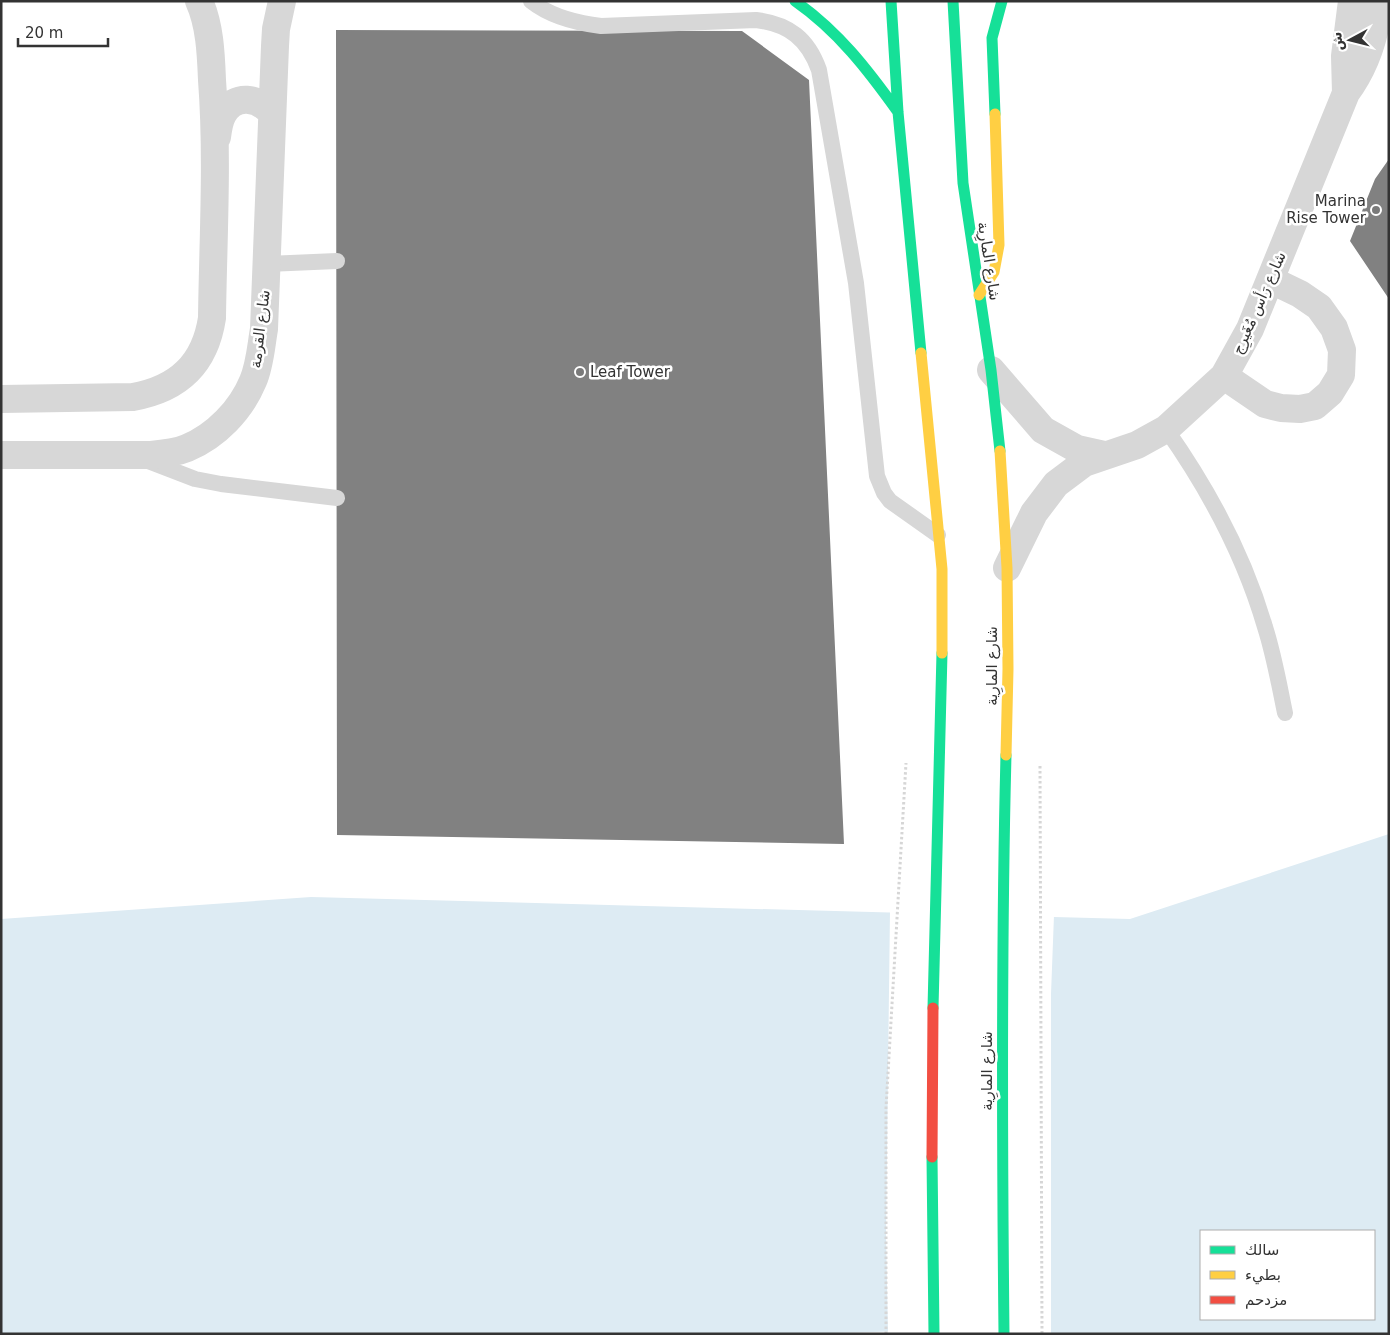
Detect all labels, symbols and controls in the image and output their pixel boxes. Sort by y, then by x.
scale bar [18,15,108,47]
north arrow [1325,15,1375,65]
text: 20 m [25,24,63,42]
text: ش [1328,31,1346,52]
place label: Marina Rise Tower [1286,192,1367,227]
marker: Marina Rise Tower [1370,204,1382,216]
street label: شارع المارِية [971,220,1004,302]
street label: شارع رَأس مُغَيرِج [1227,249,1292,358]
street label: شارع القرمة [246,289,274,369]
place label: Leaf Tower [590,363,671,381]
marker: Leaf Tower [574,366,586,378]
street label: شارع المارِية [983,626,1004,706]
street label: شارع المارِية [978,1031,999,1111]
legend [1200,1230,1375,1320]
text: سالك [1245,1241,1279,1259]
text: بطيء [1245,1266,1281,1285]
text: مزدحم [1245,1291,1287,1309]

